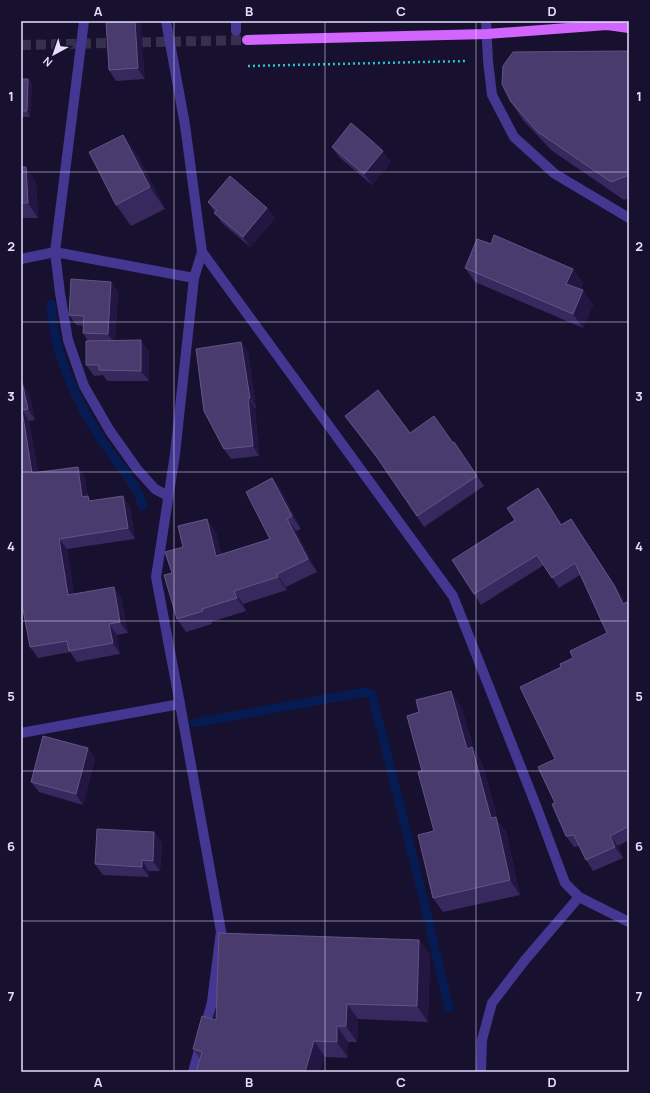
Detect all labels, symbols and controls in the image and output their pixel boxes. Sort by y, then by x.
text: A [94,2,103,20]
text: B [245,2,253,20]
text: C [396,2,406,20]
text: D [547,2,557,20]
north arrow [34,34,74,74]
text: N [39,54,55,70]
text: 1 [8,87,14,105]
text: 1 [636,87,642,105]
text: 2 [7,237,15,255]
text: 2 [635,237,643,255]
text: 3 [7,387,15,405]
text: 3 [635,387,643,405]
text: 4 [7,537,15,555]
text: 4 [635,537,643,555]
text: 5 [7,687,15,705]
text: 5 [635,687,643,705]
text: 6 [7,837,15,855]
text: 6 [635,837,643,855]
text: 7 [8,987,15,1005]
text: 7 [636,987,643,1005]
text: A [94,1073,103,1091]
text: B [245,1073,253,1091]
text: C [396,1073,406,1091]
text: D [547,1073,557,1091]

